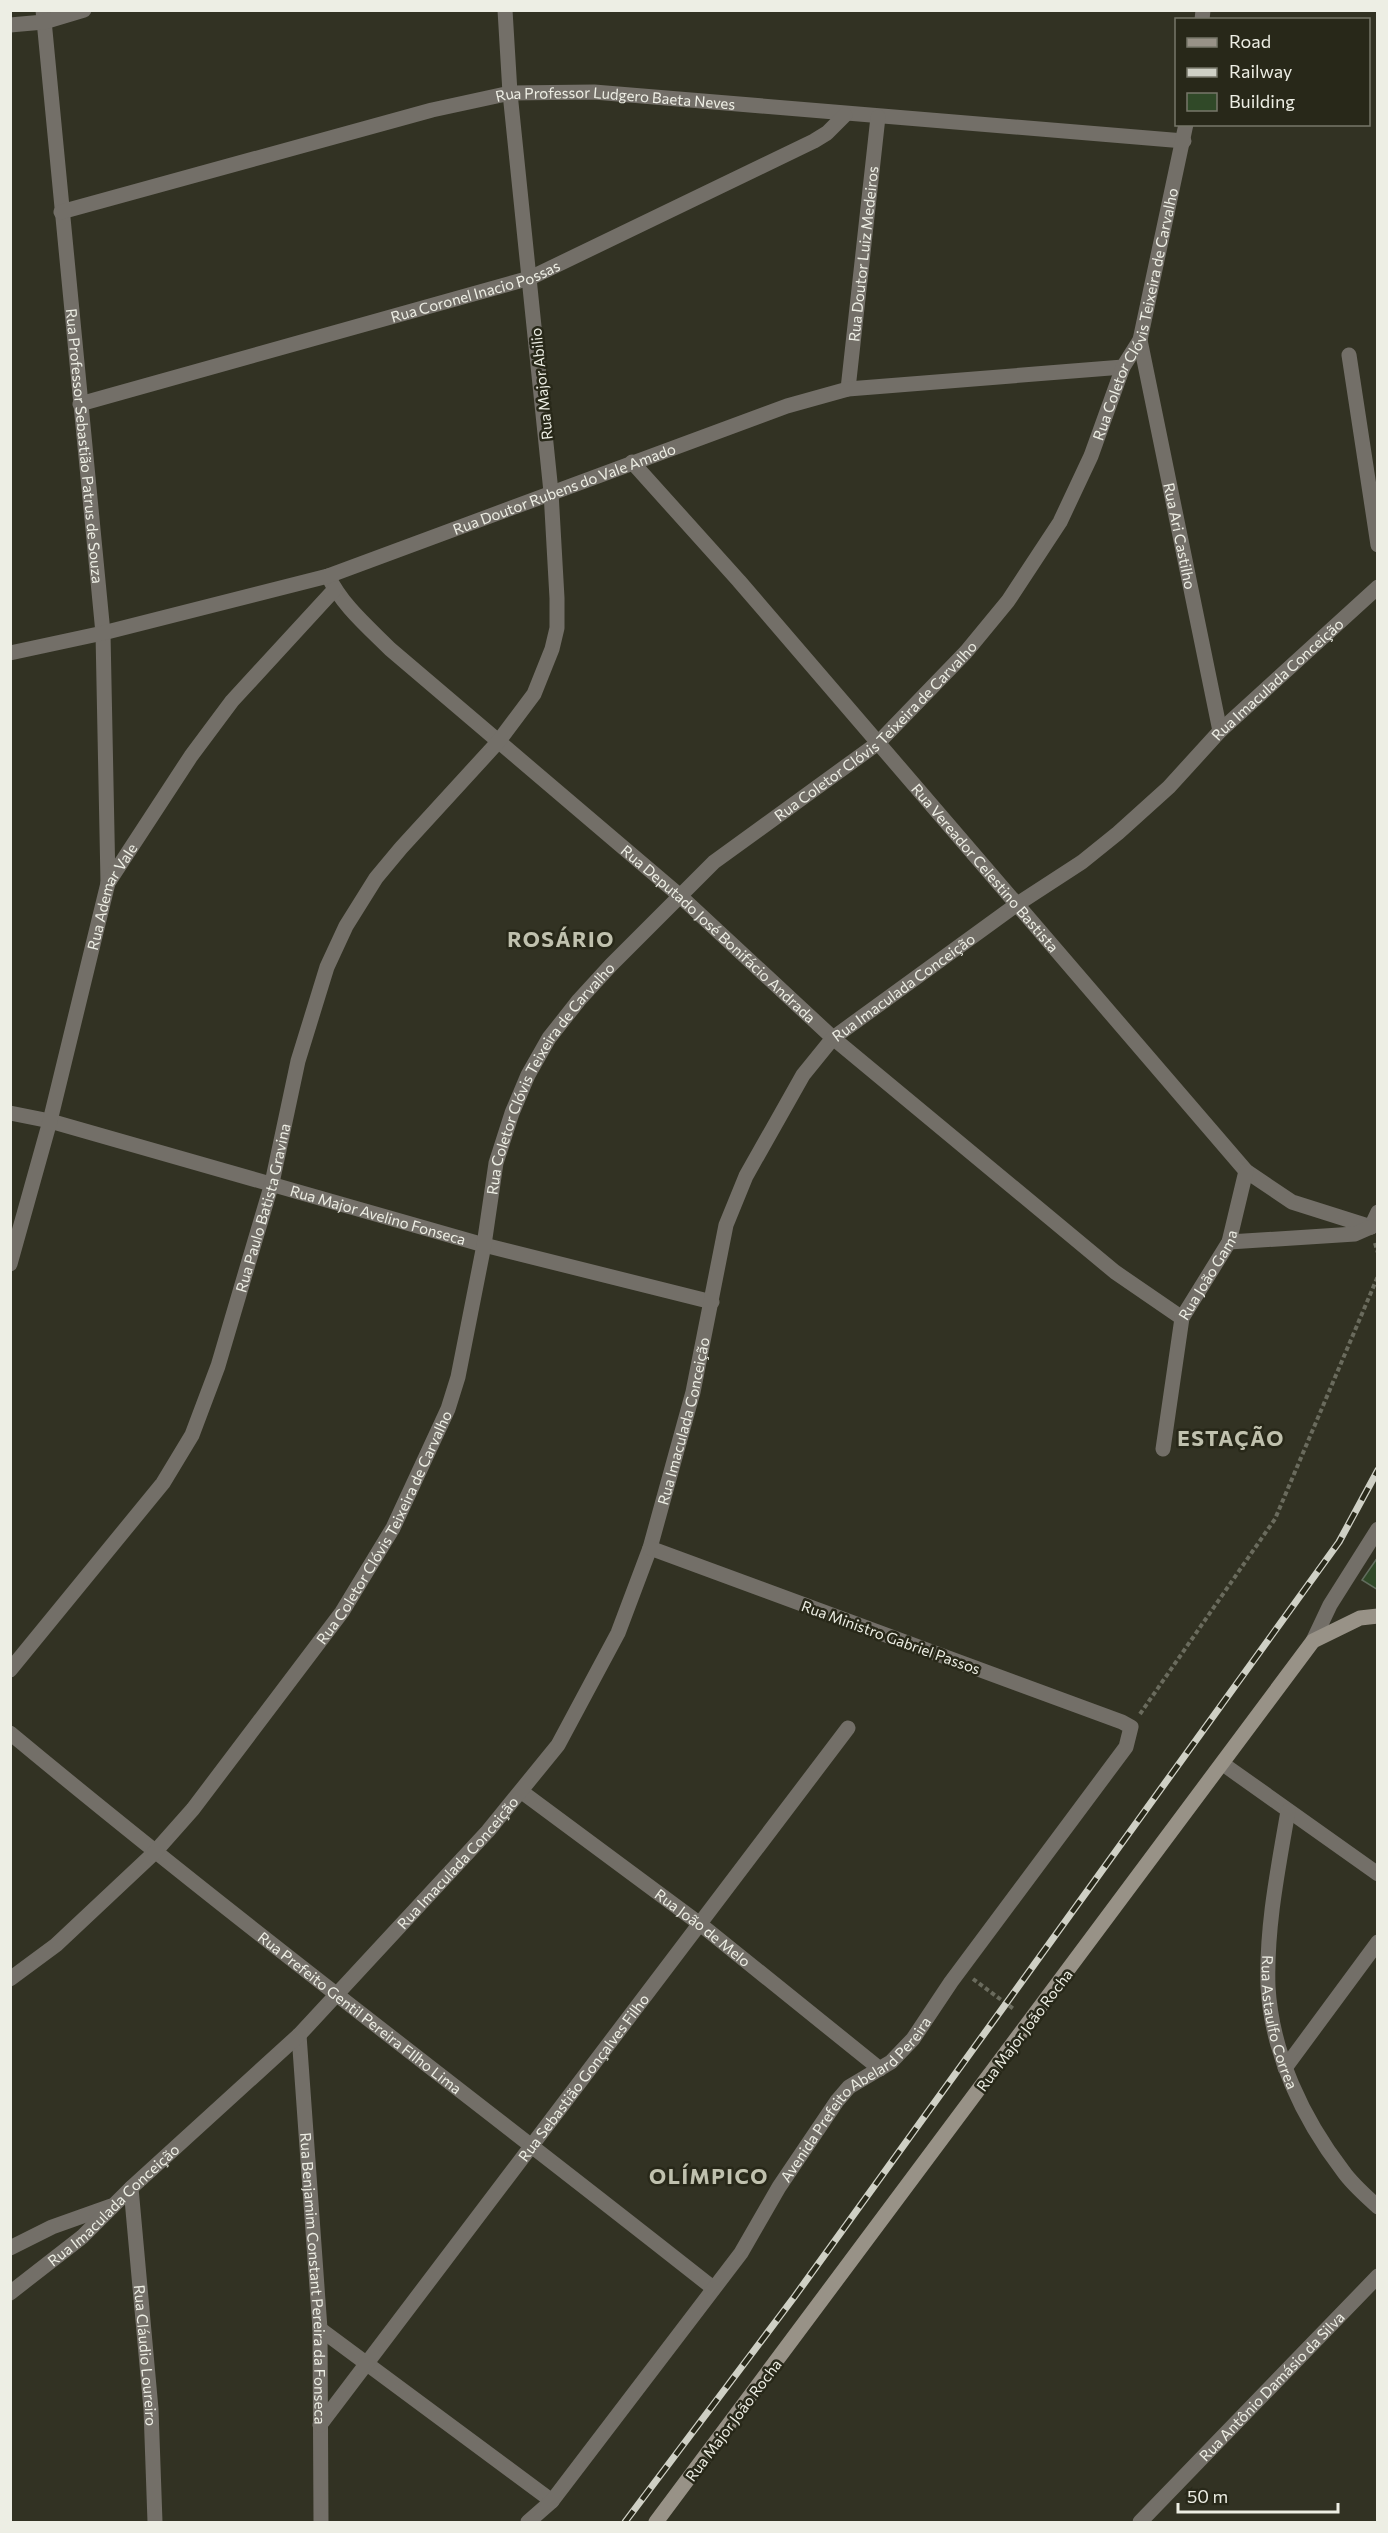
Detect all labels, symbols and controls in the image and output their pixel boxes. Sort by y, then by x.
legend [1175,18,1370,126]
text: Road [1229,30,1271,52]
text: Railway [1229,60,1292,82]
street label: Rua Professor Ludgero Baeta Neves [493,83,736,113]
text: Building [1229,90,1295,112]
street label: Rua Doutor Luiz Medeiros [844,165,882,343]
street label: Rua Coletor Clóvis Teixeira de Carvalho [1088,186,1181,443]
street label: Rua Coronel Inacio Possas [388,256,563,326]
street label: Rua Professor Sebastião Patrus de Souza [63,308,107,584]
street label: Rua Major Abilio [526,327,556,441]
street label: Rua Doutor Rubens do Vale Amado [450,439,678,538]
street label: Rua Ari Castilho [1160,481,1200,591]
street label: Rua Imaculada Conceição [1207,614,1347,744]
street label: Rua Coletor Clóvis Teixeira de Carvalho [770,637,980,825]
street label: Rua Vereador Celestino Bastista [908,780,1063,956]
street label: Rua Ademar Vale [83,840,141,952]
street label: Rua Deputado José Bonifácio Andrada [618,841,820,1026]
district label: ROSÁRIO [507,926,615,951]
street label: Rua Imaculada Conceição [828,929,978,1045]
street label: Rua Coletor Clóvis Teixeira de Carvalho [482,959,618,1196]
street label: Rua Paulo Batista Gravina [231,1122,293,1294]
street label: Rua Major Avelino Fonseca [288,1181,468,1248]
street label: Rua João Gama [1174,1228,1241,1323]
street label: Rua Imaculada Conceição [653,1336,713,1507]
street label: Rua Coletor Clóvis Teixeira de Carvalho [312,1407,455,1648]
district label: ESTAÇÃO [1177,1425,1285,1450]
street label: Rua Ministro Gabriel Passos [799,1596,983,1678]
street label: Rua Imaculada Conceição [393,1792,522,1932]
street label: Rua João de Melo [651,1885,754,1970]
street label: Rua Prefeito Gentil Pereira FIlho Lima [255,1928,465,2098]
street label: Rua Astaulfo Correa [1259,1955,1302,2092]
street label: Rua Major João Rocha [972,1965,1076,2095]
street label: Rua Sebastião Gonçalves Filho [514,1990,653,2165]
street label: Avenida Prefeito Abelard Pereira [776,2013,934,2185]
street label: Rua Benjamim Constant Pereira da Fonseca [297,2132,329,2425]
street label: Rua Imaculada Conceição [44,2140,183,2270]
district label: OLÍMPICO [649,2163,769,2188]
street label: Rua Cláudio Loureiro [131,2284,161,2426]
street label: Rua Antônio Damásio da Silva [1195,2308,1348,2465]
street label: Rua Major João Rocha [681,2355,785,2485]
scale bar [1178,2476,1338,2514]
text: 50 m [1187,2485,1228,2507]

